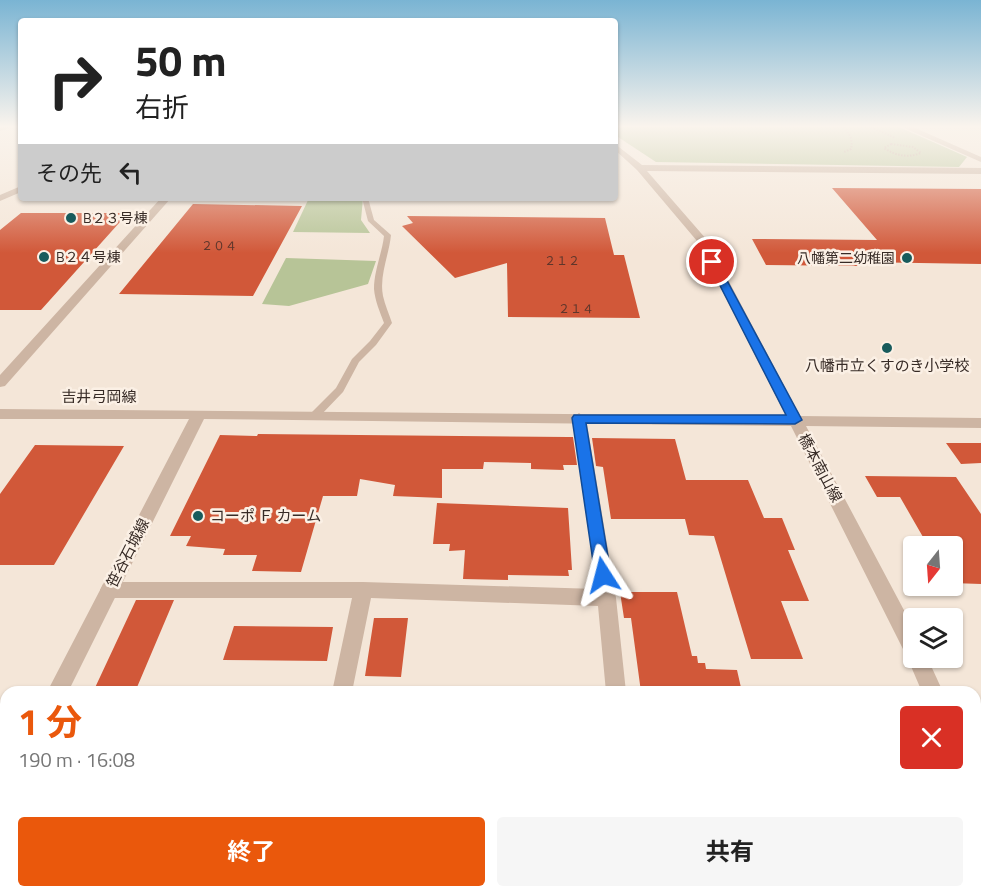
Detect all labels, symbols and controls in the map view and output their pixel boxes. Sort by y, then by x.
text: 50 m [135,28,227,92]
icon: right [36,42,114,120]
text: 右折 [135,86,189,127]
text: その先 [36,156,102,190]
icon: left [114,156,147,189]
place label: B２３号棟 [83,207,148,228]
marker: B２３号棟 [64,211,78,225]
house number: ２０４ [201,236,237,255]
pin [686,236,737,287]
icon: arrive [695,245,728,278]
place label: B２４号棟 [56,246,121,267]
place label: 八幡第二幼稚園 [797,247,895,268]
marker: B２４号棟 [37,250,51,264]
house number: ２１２ [544,251,580,270]
marker: 八幡第二幼稚園 [900,251,914,265]
house number: ２１４ [558,299,594,318]
marker: 八幡市立くすのき小学校 [880,341,894,355]
place label: 八幡市立くすのき小学校 [805,354,969,377]
street label: 吉井弓岡線 [61,385,137,408]
street label: 橋本南山線 [793,429,848,506]
place label: コーポ Ｆ カーム [210,504,321,527]
marker: コーポ Ｆ カーム [191,509,205,523]
street label: 笹谷石城線 [100,514,155,591]
north arrow [903,536,963,596]
map controls [903,536,963,668]
position arrow [571,543,635,607]
button: layers [903,608,963,668]
text: 1 分 [18,694,82,749]
button: close [900,706,963,769]
text: 190 m · 16:08 [18,744,135,775]
button: 終了 [18,817,485,886]
button: 共有 [497,817,963,886]

